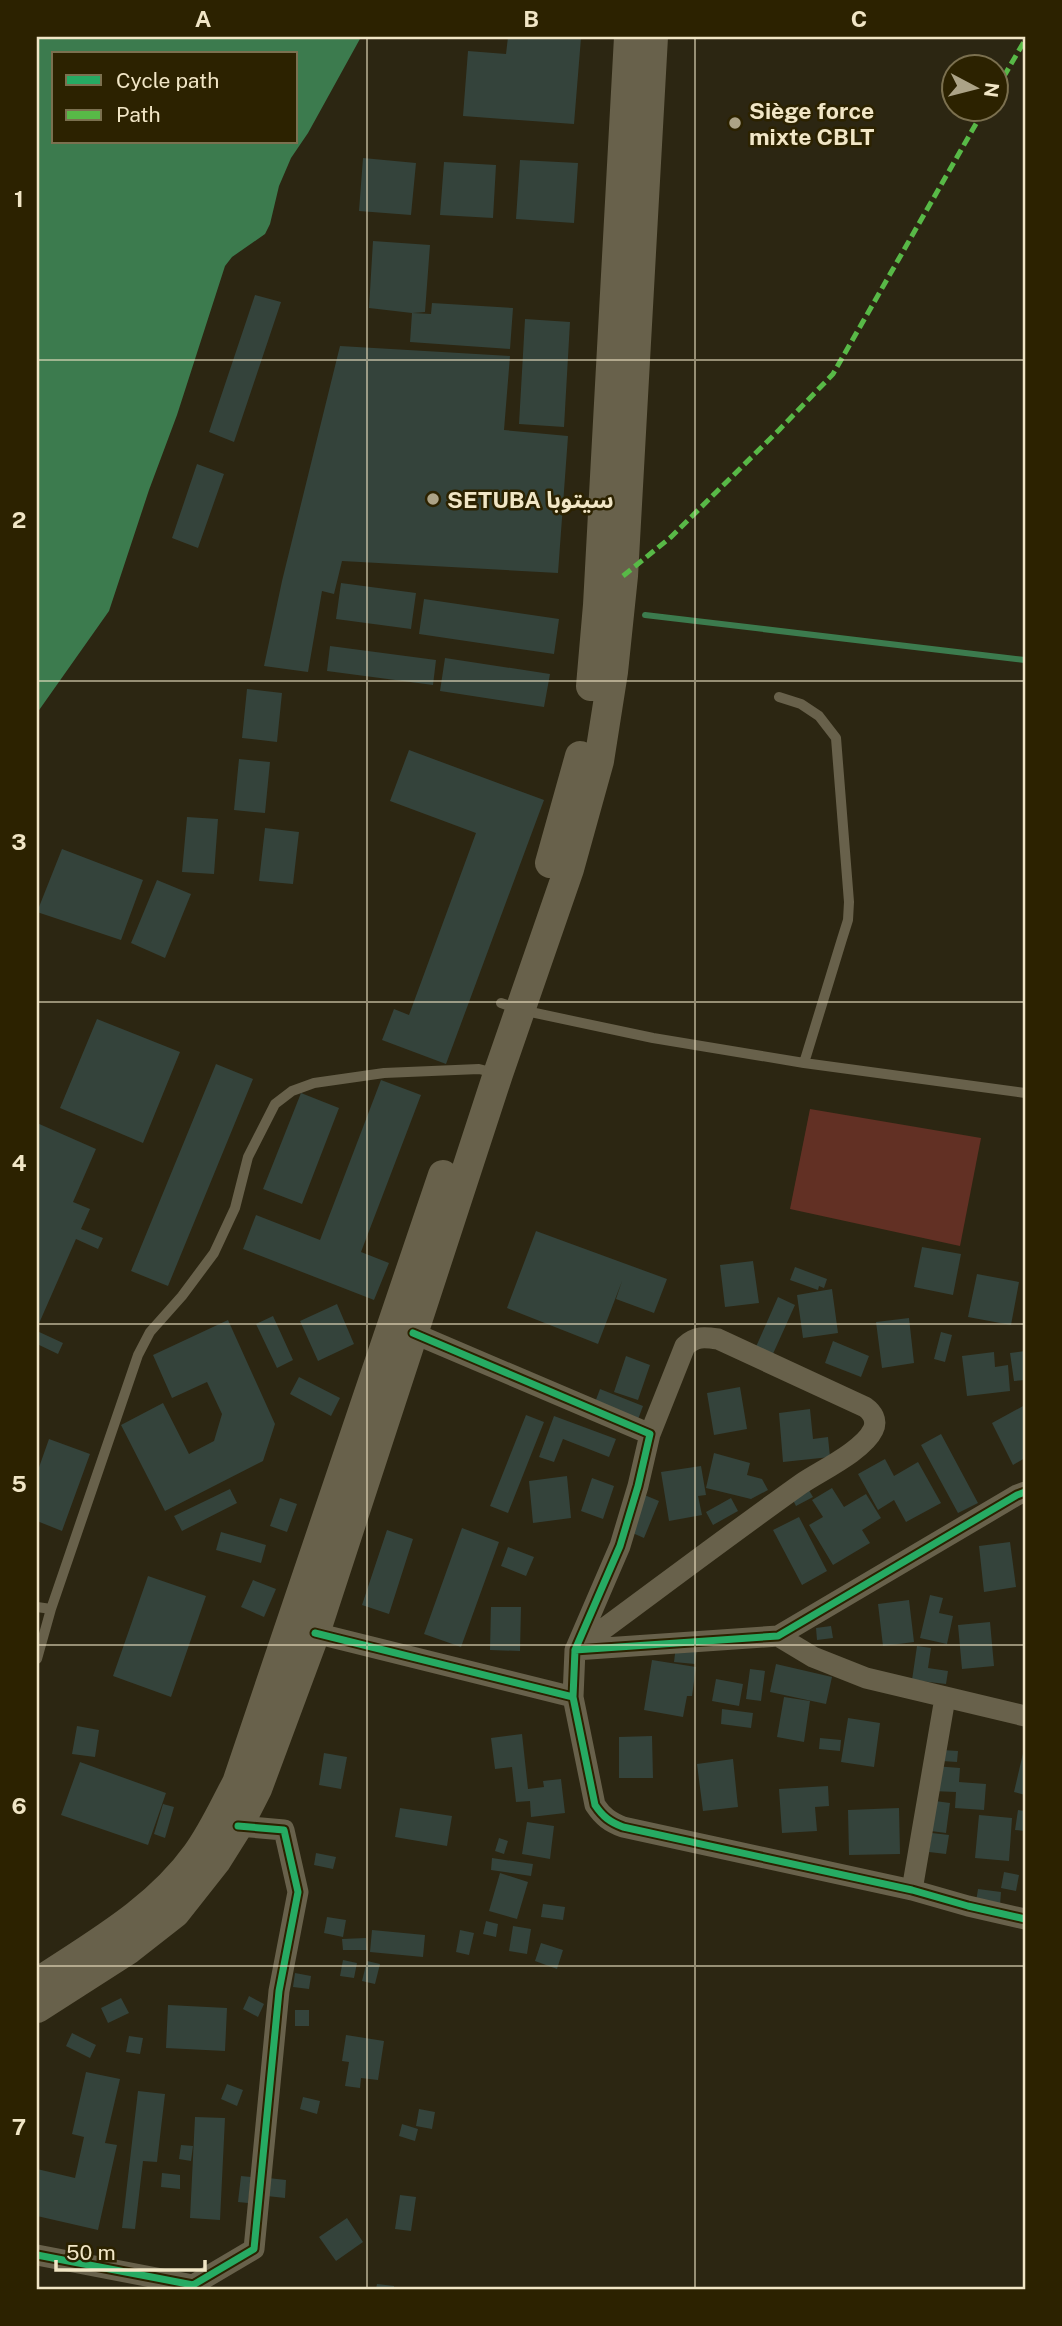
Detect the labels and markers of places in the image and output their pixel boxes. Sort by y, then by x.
place label: Siège force mixte CBLT [749,97,875,150]
marker: Siège force mixte CBLT [727,115,743,131]
place label: SETUBA سيتوبا [447,486,614,513]
marker: SETUBA سيتوبا [425,491,441,507]

